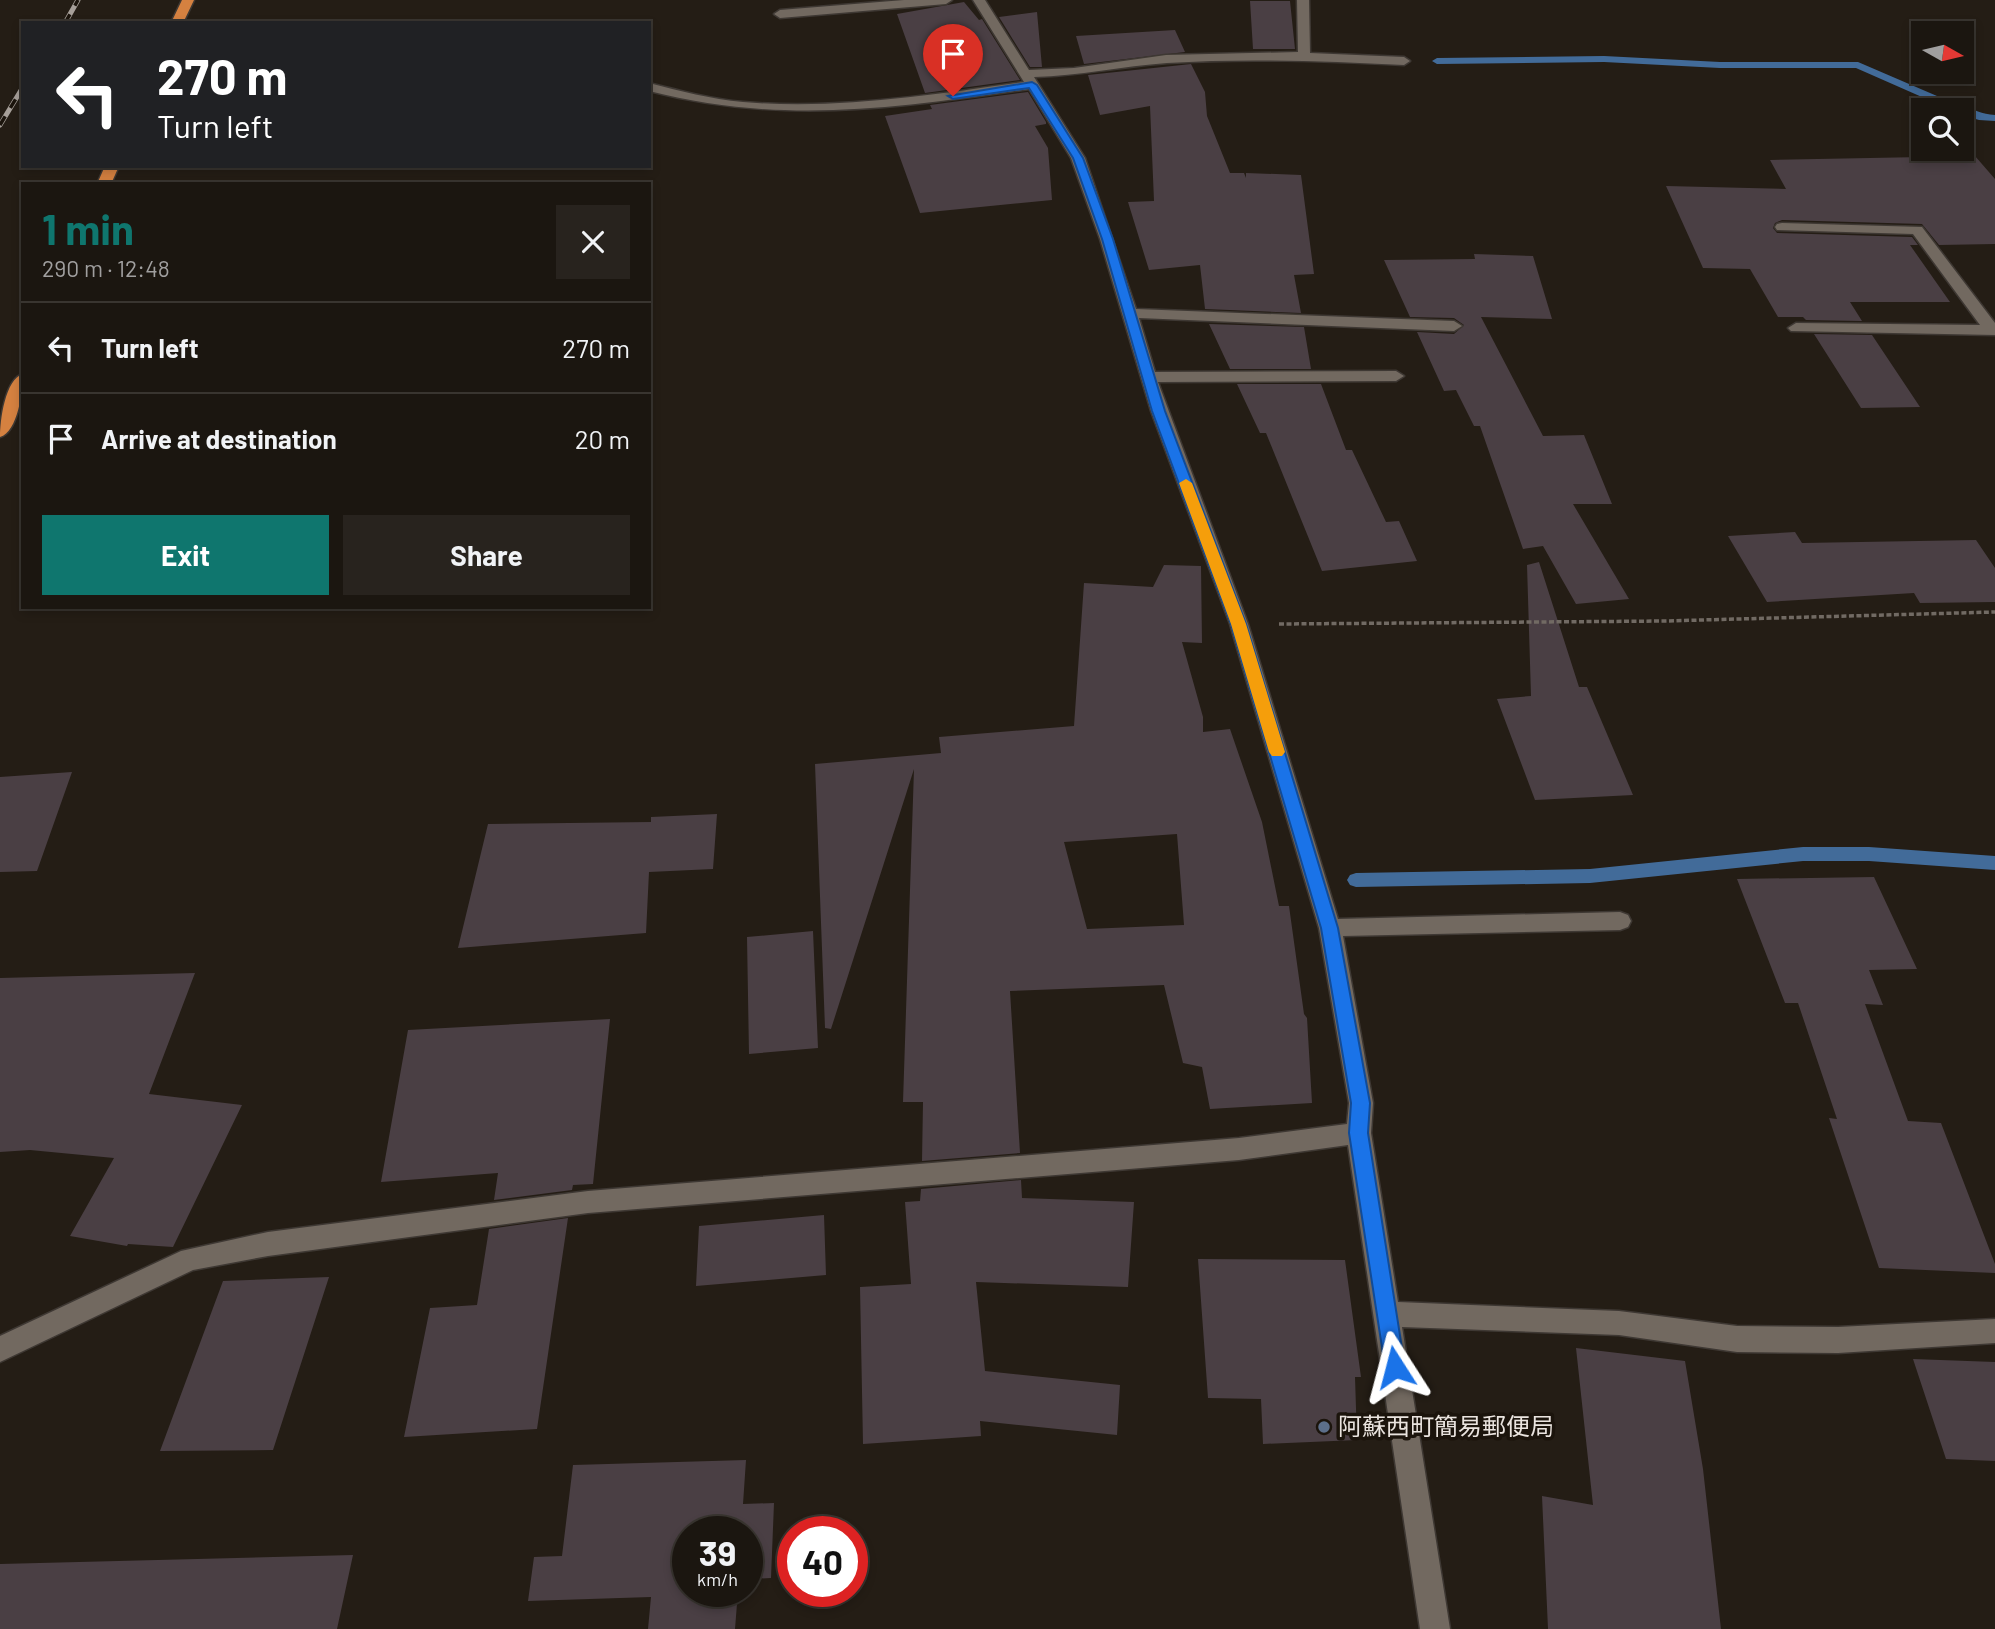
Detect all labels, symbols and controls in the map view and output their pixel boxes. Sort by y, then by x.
north arrow [1911,21,1974,84]
map controls [1911,21,1974,161]
pin [923,24,983,96]
icon: arrive [934,35,972,73]
text: 270 m [157,46,287,105]
icon: left [42,49,133,140]
button: search [1911,98,1974,161]
text: Turn left [157,106,274,144]
text: 1 min [42,203,134,253]
button: close [556,205,630,279]
text: 290 m · 12:48 [42,254,170,282]
icon: left [42,329,80,367]
text: Turn left [101,332,199,363]
text: 270 m [562,332,630,363]
icon: arrive [42,420,80,458]
text: Arrive at destination [101,423,337,454]
text: 20 m [575,423,630,454]
button: Exit [42,515,329,595]
button: Share [343,515,630,595]
position arrow [1358,1330,1432,1404]
place label: 阿蘇西町簡易郵便局 [1338,1411,1554,1440]
marker: 阿蘇西町簡易郵便局 [1316,1419,1332,1435]
speed limit sign: 40 [777,1516,868,1607]
text: 39 [699,1531,736,1573]
text: km/h [697,1568,738,1590]

